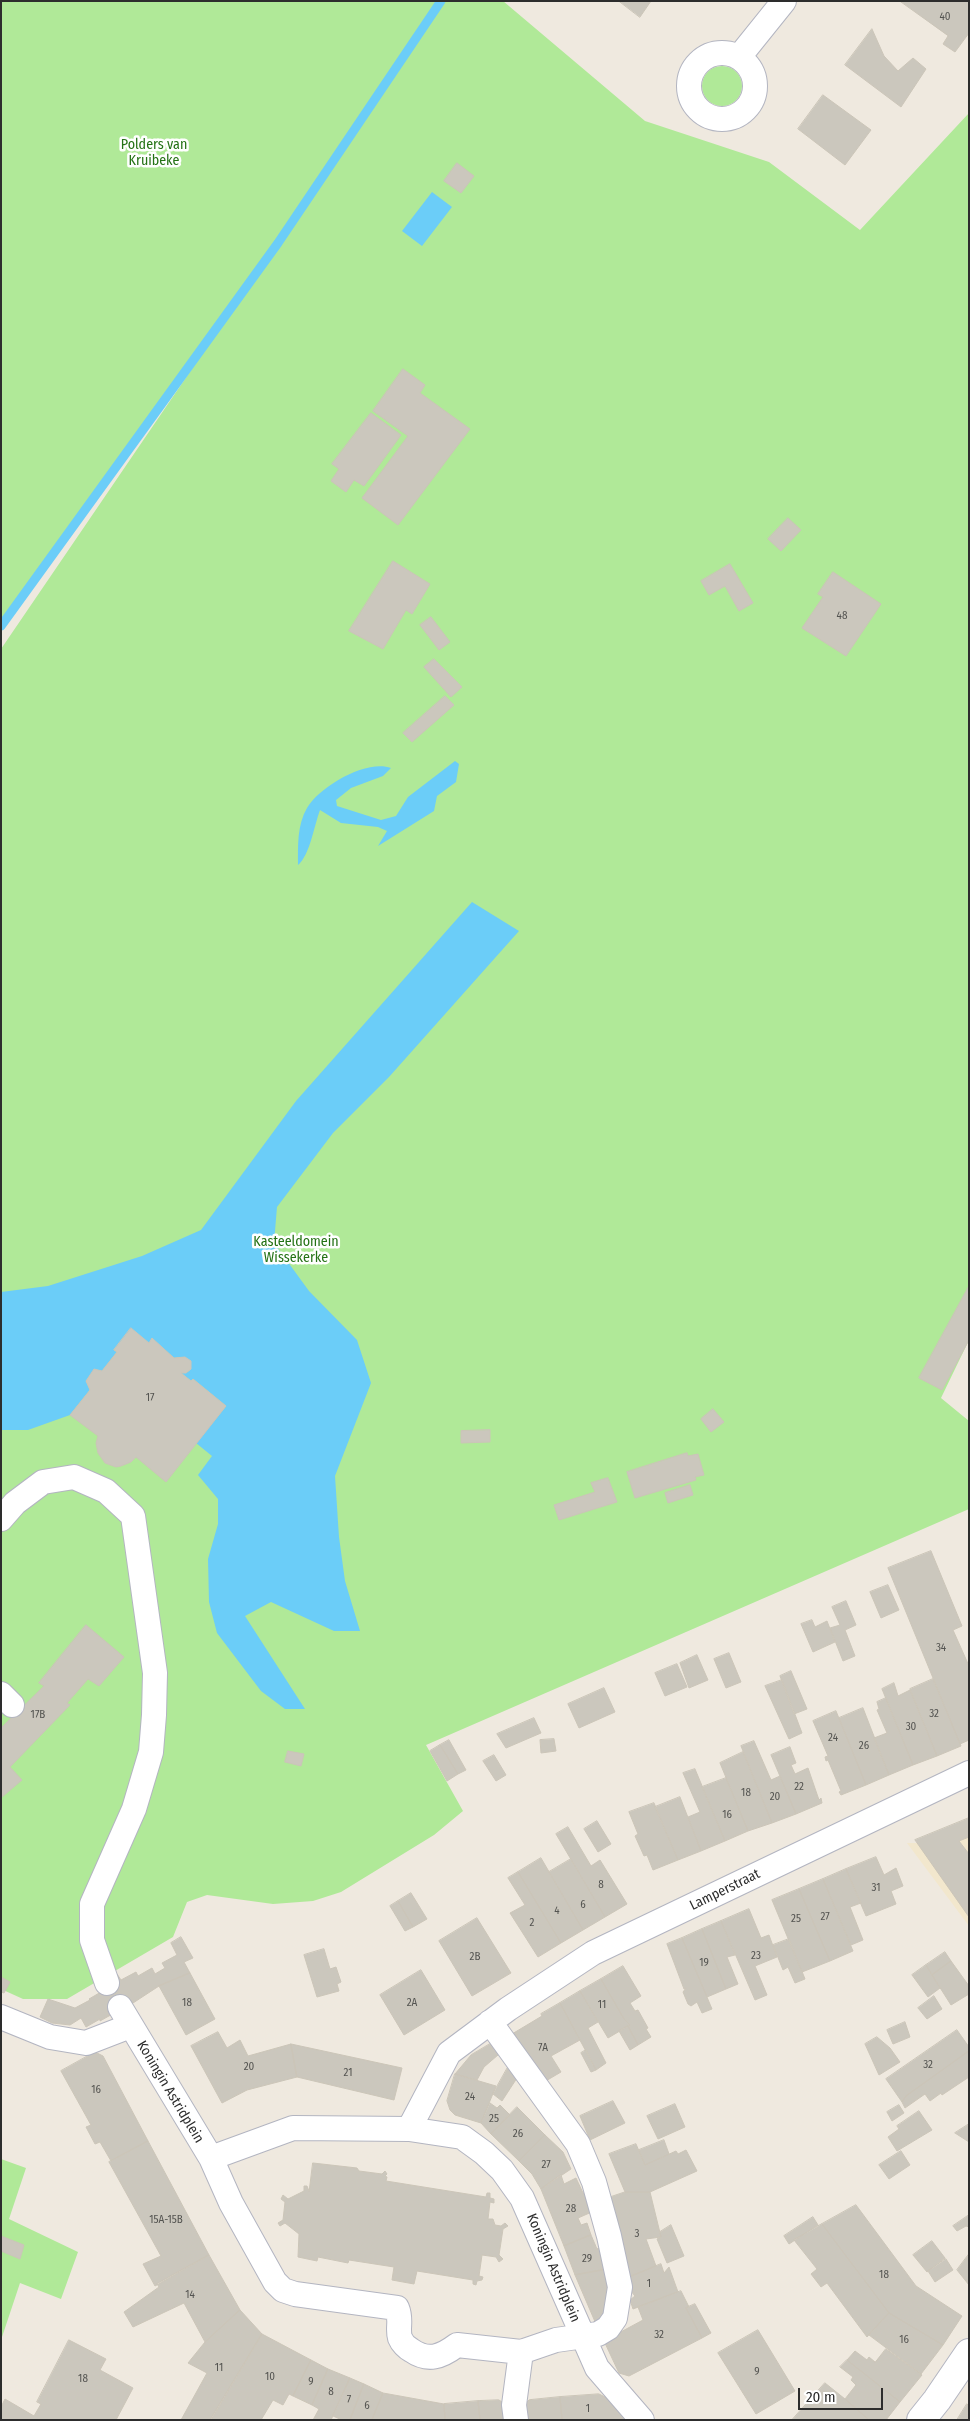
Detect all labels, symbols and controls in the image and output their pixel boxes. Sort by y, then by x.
house number: 40 [939,10,951,24]
park label: Polders van Kruibeke [121,137,187,170]
house number: 48 [837,609,847,623]
park label: Kasteeldomein Wissekerke [253,1234,339,1266]
house number: 17 [146,1391,154,1405]
house number: 34 [936,1641,946,1655]
house number: 32 [929,1707,939,1721]
house number: 17B [31,1708,45,1722]
house number: 30 [906,1720,916,1734]
house number: 24 [828,1731,838,1745]
house number: 26 [859,1739,869,1753]
house number: 22 [794,1780,804,1794]
house number: 18 [741,1786,751,1800]
house number: 20 [770,1790,780,1804]
house number: 16 [722,1808,732,1822]
street label: Lamperstraat [687,1866,763,1914]
house number: 8 [598,1878,604,1892]
house number: 31 [872,1881,880,1895]
house number: 6 [580,1898,586,1912]
house number: 4 [554,1904,560,1918]
house number: 27 [820,1910,830,1924]
house number: 25 [791,1912,801,1926]
house number: 2 [530,1916,534,1930]
house number: 23 [751,1949,761,1963]
house number: 2B [470,1950,480,1964]
house number: 19 [699,1956,709,1970]
house number: 18 [182,1996,192,2010]
house number: 2A [407,1996,417,2010]
house number: 11 [598,1998,606,2012]
street label: Koningin Astridplein [133,2038,207,2146]
house number: 7A [538,2041,548,2055]
house number: 32 [923,2058,933,2072]
house number: 20 [244,2060,254,2074]
house number: 21 [344,2066,352,2080]
house number: 16 [91,2083,101,2097]
house number: 24 [465,2090,475,2104]
house number: 25 [489,2112,499,2126]
house number: 26 [513,2127,523,2141]
house number: 27 [541,2158,551,2172]
house number: 28 [566,2202,576,2216]
street label: Koningin Astridplein [523,2211,583,2325]
house number: 15A-15B [149,2213,183,2227]
house number: 3 [635,2227,639,2241]
house number: 29 [582,2252,592,2266]
house number: 18 [879,2268,889,2282]
house number: 1 [647,2277,651,2291]
house number: 14 [185,2288,195,2302]
house number: 32 [654,2328,664,2342]
house number: 16 [899,2333,909,2347]
house number: 11 [215,2361,223,2375]
house number: 9 [754,2365,760,2379]
house number: 10 [265,2370,275,2384]
house number: 18 [78,2372,88,2386]
house number: 9 [308,2375,314,2389]
scale bar [800,2378,885,2410]
house number: 8 [328,2385,334,2399]
text: 20 m [806,2388,836,2406]
house number: 7 [347,2393,351,2407]
house number: 6 [364,2399,370,2413]
house number: 1 [586,2402,590,2416]

